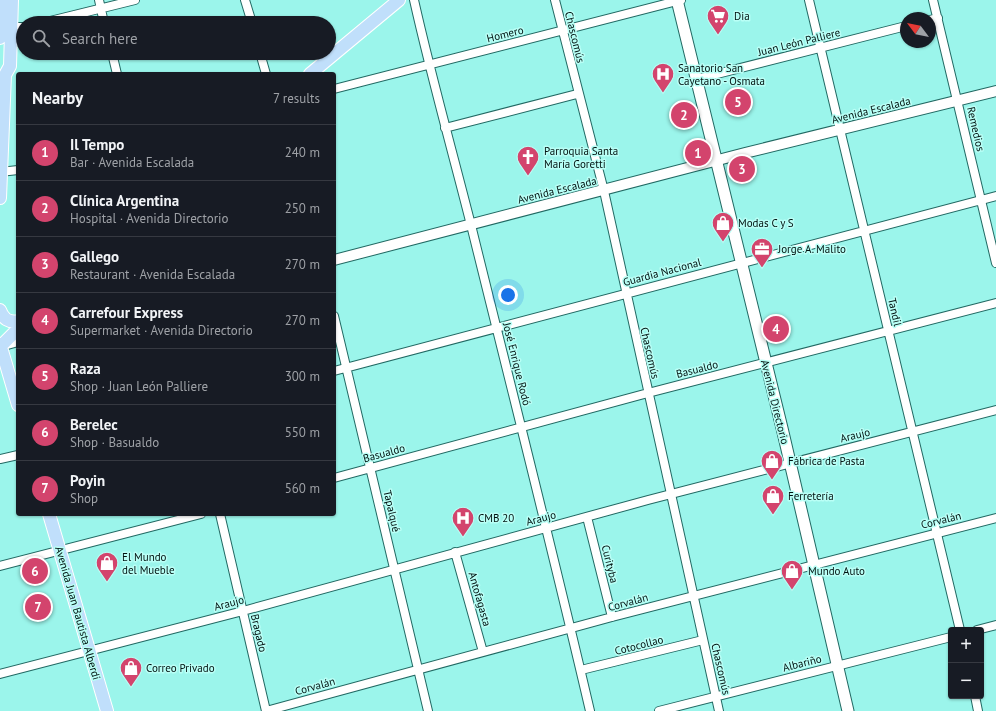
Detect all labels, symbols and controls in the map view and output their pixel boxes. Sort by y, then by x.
supermarket icon: Dia [705,3,731,36]
place label: Dia [734,9,750,23]
street label: Chascomús [562,10,588,65]
north arrow [900,12,936,48]
search box [16,16,336,60]
street label: Homero [485,23,525,45]
street label: Juan León Palliere [755,25,842,59]
icon: search [30,27,52,49]
text: Search here [62,29,138,48]
hospital icon: Sanatorio San Cayetano - Osmata [650,61,676,94]
place label: Sanatorio San Cayetano - Osmata [678,61,765,88]
text: Nearby [32,87,83,109]
pin: 5 [725,87,751,117]
text: 7 results [273,90,320,107]
street label: Avenida Escalada [830,93,912,127]
pin: 2 [671,100,697,130]
street label: Remedios [964,105,988,153]
text: Il Tempo [70,135,124,154]
pin: 1 [685,138,711,168]
text: 1 [41,144,49,161]
text: 240 m [285,144,320,161]
church icon: Parroquia Santa María Goretti [515,144,541,177]
place label: Parroquia Santa María Goretti [544,144,618,171]
text: Bar · Avenida Escalada [70,154,194,171]
pin: 3 [729,154,755,184]
street label: Avenida Escalada [516,173,598,207]
text: Clínica Argentina [70,191,179,210]
text: 2 [41,200,49,217]
text: 250 m [285,200,320,217]
text: Hospital · Avenida Directorio [70,210,229,227]
shop icon: Modas C y S [710,210,736,243]
place label: Modas C y S [738,216,794,230]
office icon: Jorge A. Malito [749,236,775,269]
place label: Jorge A. Malito [777,242,846,256]
text: Gallego [70,247,119,266]
street label: Guardia Nacional [621,255,703,289]
text: 3 [41,256,49,273]
text: 270 m [285,256,320,273]
text: Restaurant · Avenida Escalada [70,266,235,283]
your location [498,285,518,305]
street label: Tandil [885,297,905,328]
text: Carrefour Express [70,303,183,322]
text: 4 [41,312,49,329]
text: 270 m [285,312,320,329]
pin: 4 [763,314,789,344]
street label: José Enrique Rodó [500,320,534,407]
text: Supermarket · Avenida Directorio [70,322,253,339]
street label: Chascomús [637,326,663,381]
street label: Basualdo [674,357,720,381]
street label: Avenida Directorio [758,358,792,446]
text: Raza [70,359,101,378]
text: 5 [41,368,49,385]
text: 300 m [285,368,320,385]
text: Shop · Juan León Palliere [70,378,208,395]
text: Berelec [70,415,118,434]
text: 6 [41,424,49,441]
text: 550 m [285,424,320,441]
street label: Araujo [839,425,872,445]
text: Shop · Basualdo [70,434,159,451]
street label: Basualdo [361,441,407,465]
shop icon: Fábrica de Pasta [759,448,785,481]
place label: Fábrica de Pasta [788,454,865,468]
text: Poyin [70,471,105,490]
text: 7 [41,480,49,497]
text: 560 m [285,480,320,497]
shop icon: Ferretería [760,483,786,516]
street label: Tapalqué [380,489,404,534]
place label: Ferretería [788,489,834,503]
text: Shop [70,490,98,507]
hospital icon: CMB 20 [450,505,476,538]
street label: Araujo [525,507,558,529]
street label: Corvalán [919,508,963,532]
place label: CMB 20 [478,511,514,525]
street label: Curityba [598,543,622,585]
street label: Avenida Juan Bautista Alberdi [52,545,104,681]
shop icon: El Mundo del Mueble [94,550,120,583]
place label: El Mundo del Mueble [122,550,175,577]
pin: 6 [22,556,48,586]
shop icon: Mundo Auto [779,558,805,591]
place label: Mundo Auto [808,564,865,578]
street label: Antofagasta [466,570,494,628]
street label: Corvalán [606,590,650,614]
pin: 7 [25,592,51,622]
street label: Araujo [213,592,246,614]
street label: Bragado [248,613,270,654]
map controls [948,627,984,699]
button: + [948,627,984,663]
street label: Cotocollao [613,632,665,658]
street label: Chascomús [708,642,734,697]
street label: Albariño [781,651,823,675]
shop icon: Correo Privado [118,655,144,688]
place label: Correo Privado [146,661,215,675]
button: − [948,663,984,699]
street label: Corvalán [293,674,337,698]

